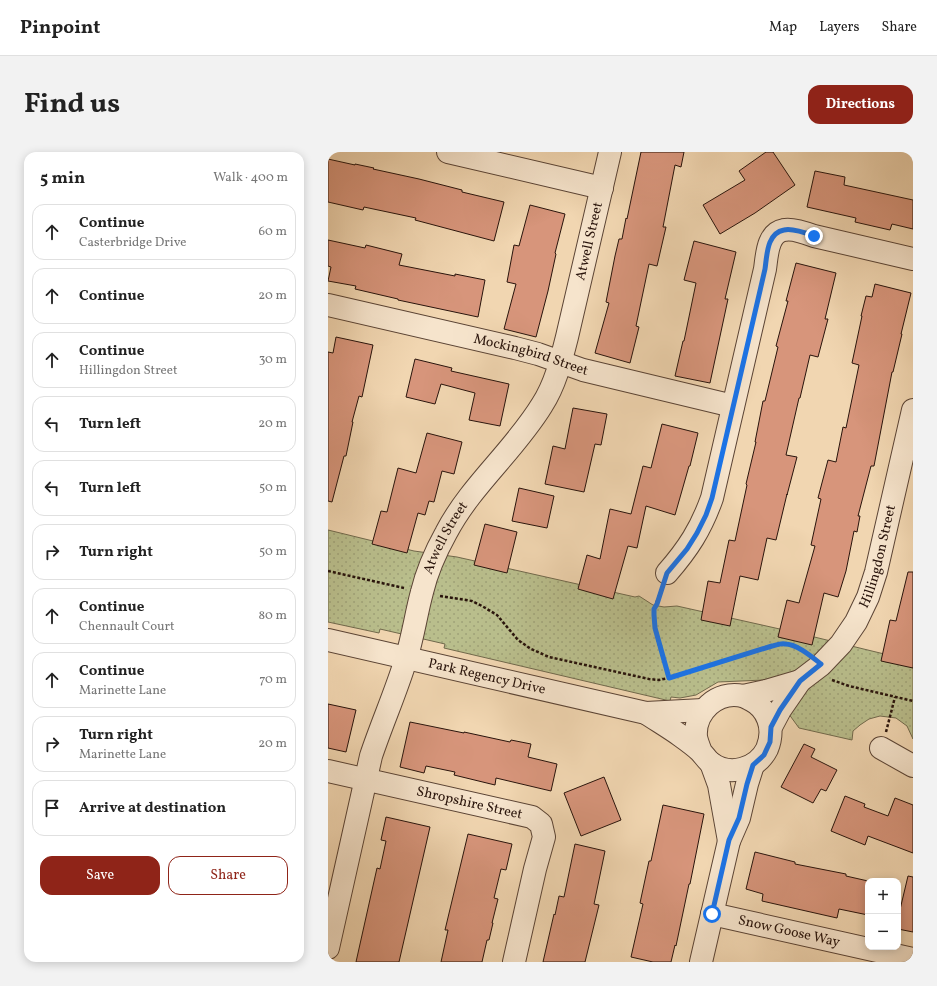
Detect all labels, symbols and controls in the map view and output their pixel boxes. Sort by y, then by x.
text: Pinpoint [20,15,100,41]
text: Map [769,18,797,37]
text: Layers [819,18,859,37]
text: Share [881,18,917,37]
text: Find us [24,85,120,124]
button: Directions [808,85,913,124]
text: 5 min [40,167,85,190]
text: Walk · 400 m [213,169,288,187]
street label: Atwell Street [571,200,608,282]
text: Continue [79,213,144,234]
icon: ahead [41,221,63,243]
text: 60 m [259,223,287,241]
route end [805,227,823,245]
text: Casterbridge Drive [79,234,187,252]
icon: ahead [41,285,63,307]
text: Continue [79,286,144,307]
text: 20 m [258,287,287,305]
street label: Mockingbird Street [472,329,590,380]
text: Continue [79,341,144,362]
icon: ahead [41,349,63,371]
text: 30 m [259,351,287,369]
text: Hillingdon Street [79,362,177,380]
icon: left [41,413,63,435]
text: Turn left [79,414,141,435]
text: 20 m [258,415,287,433]
icon: left [41,477,63,499]
text: Turn left [79,478,141,499]
text: 50 m [259,479,287,497]
street label: Atwell Street [419,498,472,577]
street label: Hillingdon Street [855,503,901,611]
icon: right [41,541,63,563]
text: Turn right [79,542,153,563]
text: 50 m [259,543,287,561]
text: Continue [79,597,144,618]
icon: ahead [41,605,63,627]
text: 80 m [258,607,287,625]
text: Chennault Court [79,618,175,636]
street label: Park Regency Drive [426,654,548,699]
text: Continue [79,661,144,682]
icon: ahead [41,669,63,691]
text: 70 m [259,671,287,689]
text: Marinette Lane [79,682,166,700]
text: Turn right [79,725,153,746]
icon: right [41,733,63,755]
text: 20 m [258,735,287,753]
text: Marinette Lane [79,746,166,764]
street label: Shropshire Street [415,782,524,824]
icon: arrive [41,797,63,819]
text: Arrive at destination [79,798,226,819]
button: Save [40,856,160,895]
button: Share [168,856,288,895]
map controls [865,878,901,950]
button: + [865,878,901,914]
route start [703,905,721,923]
street label: Snow Goose Way [736,911,842,952]
button: − [865,914,901,950]

